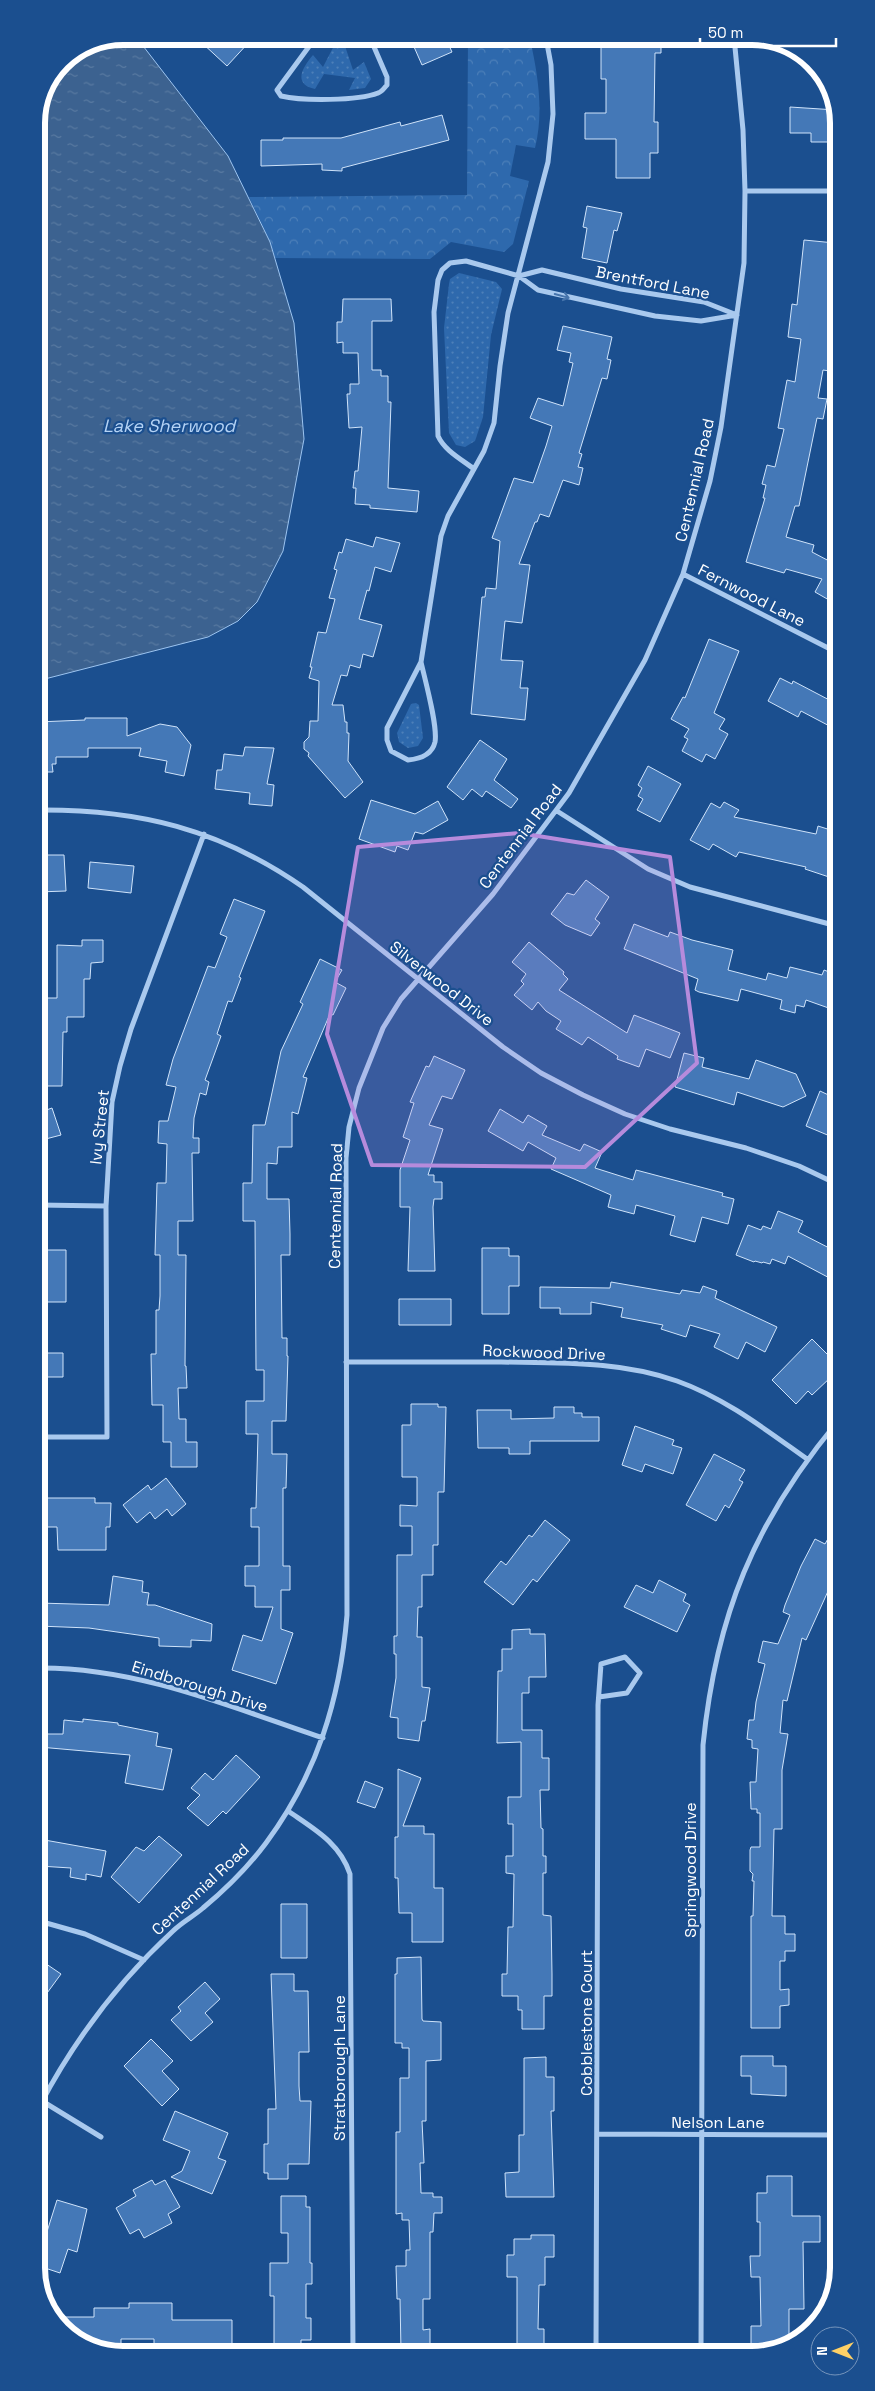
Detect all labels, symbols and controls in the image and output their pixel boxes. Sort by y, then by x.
scale bar [700,15,836,47]
text: 50 m [708,23,743,42]
street label: Brentford Lane [594,261,712,304]
one-way arrow [554,292,570,302]
water label: Lake Sherwood [103,414,238,437]
street label: Centennial Road [670,416,719,544]
street label: Fernwood Lane [695,559,809,632]
street label: Centennial Road [474,780,567,893]
street label: Silverwood Drive [385,936,498,1031]
street label: Ivy Street [85,1088,114,1166]
street label: Centennial Road [324,1143,347,1269]
street label: Rockwood Drive [482,1340,606,1365]
street label: Eindborough Drive [129,1656,270,1717]
street label: Springwood Drive [680,1802,701,1938]
street label: Centennial Road [147,1839,254,1940]
street label: Cobblestone Court [576,1950,597,2096]
street label: Stratborough Lane [329,1995,350,2141]
street label: Nelson Lane [671,2112,765,2133]
north arrow [810,2326,860,2376]
text: N [813,2346,831,2356]

